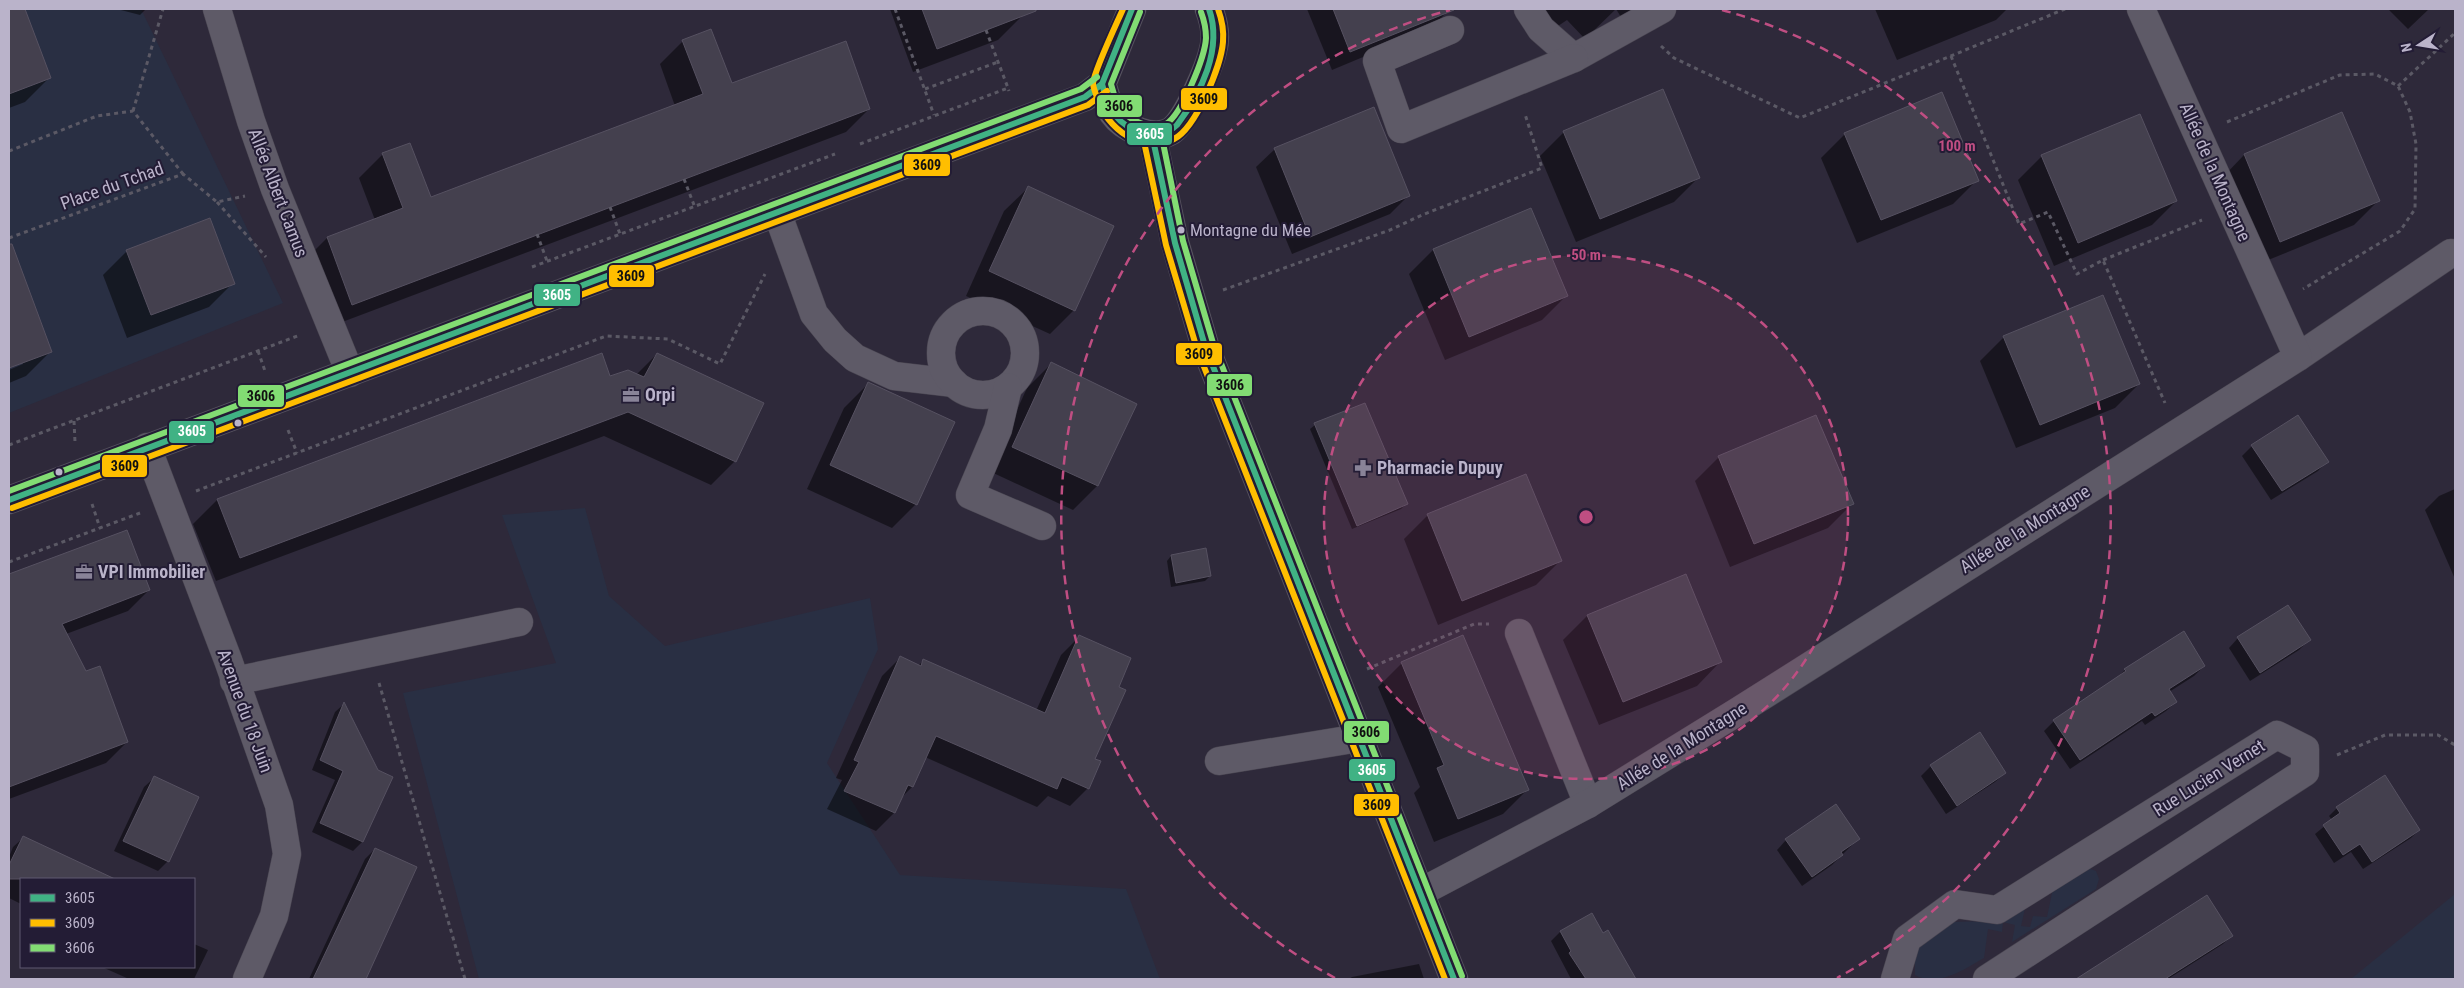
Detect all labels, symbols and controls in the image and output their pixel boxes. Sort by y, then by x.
north arrow [2394,20,2444,70]
text: N [2398,42,2415,54]
line badge: 3609 [1180,87,1228,111]
text: 3609 [1190,91,1218,107]
line badge: 3606 [1096,94,1143,118]
text: 3606 [1105,98,1133,114]
street label: Allée de la Montagne [2175,99,2255,244]
line badge: 3605 [1126,122,1173,146]
street label: Allée Albert Camus [244,126,313,260]
text: 3605 [1136,126,1164,142]
text: 100 m [1938,137,1976,155]
line badge: 3609 [903,153,951,177]
street label: Place du Tchad [57,157,166,214]
text: 3609 [913,157,941,173]
place label: Montagne du Mée [1190,220,1311,240]
marker: Montagne du Mée [1176,225,1186,235]
text: 50 m [1571,246,1601,264]
line badge: 3609 [608,264,655,288]
text: 3609 [617,268,645,284]
line badge: 3605 [533,283,581,307]
text: 3605 [543,287,571,303]
line badge: 3609 [1175,342,1223,366]
text: 3609 [1185,346,1213,362]
line badge: 3606 [1206,373,1253,397]
text: 3606 [1216,377,1244,393]
line badge: 3606 [237,384,285,408]
place label: Orpi [645,384,675,405]
office icon: Orpi [621,385,641,405]
text: 3606 [247,388,275,404]
unlabelled marker [233,418,243,428]
line badge: 3605 [168,420,215,444]
text: 3605 [178,423,206,439]
line badge: 3609 [101,454,148,478]
place label: Pharmacie Dupuy [1377,457,1503,478]
text: 3609 [111,458,139,474]
pharmacy icon: Pharmacie Dupuy [1353,458,1373,478]
unlabelled marker [54,467,64,477]
street label: Allée de la Montagne [1956,480,2094,577]
centre of rings [1577,508,1595,526]
place label: VPI Immobilier [98,561,205,582]
office icon: VPI Immobilier [74,562,94,582]
street label: Avenue du 18 Juin [213,646,278,775]
street label: Allée de la Montagne [1613,697,1751,794]
line badge: 3606 [1343,720,1390,744]
text: 3606 [1352,724,1380,740]
street label: Rue Lucien Vernet [2149,735,2268,820]
line badge: 3605 [1348,758,1396,782]
text: 3605 [1358,762,1386,778]
line badge: 3609 [1353,793,1400,817]
text: 3609 [1363,797,1391,813]
legend [20,878,195,968]
text: 3605 [65,889,95,907]
text: 3609 [65,914,95,932]
text: 3606 [65,939,95,957]

